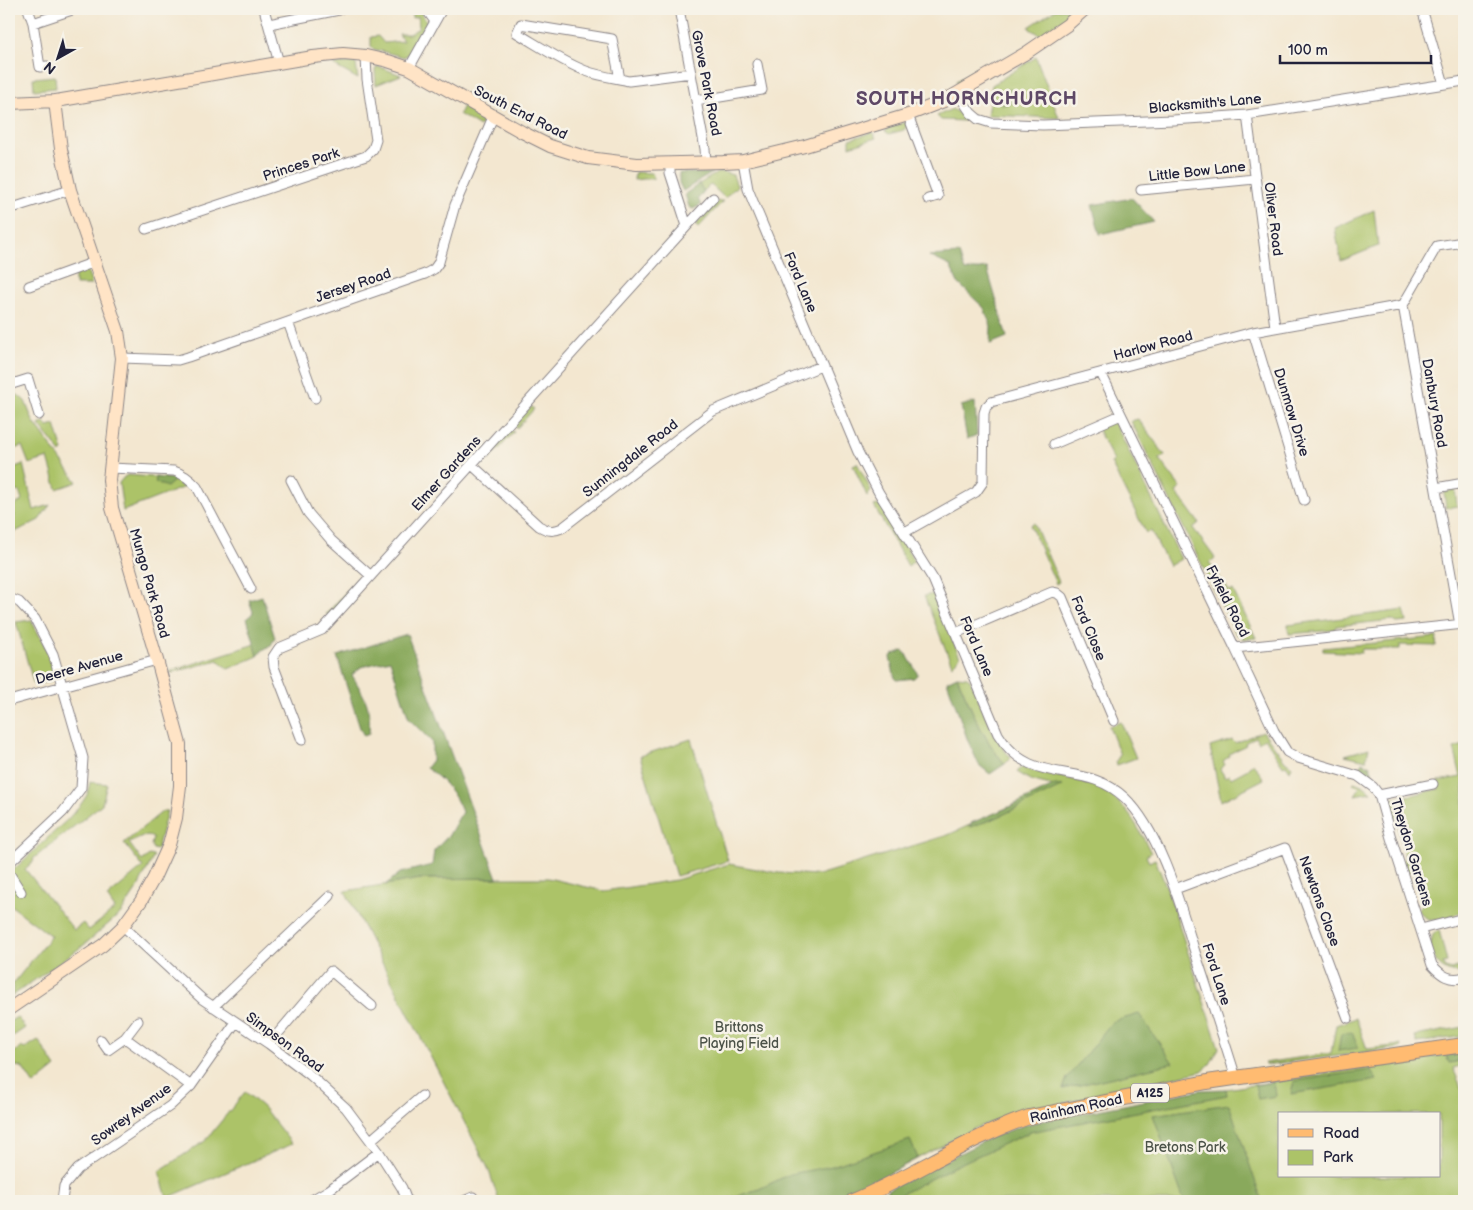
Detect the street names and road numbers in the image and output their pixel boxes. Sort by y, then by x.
street label: Grove Park Road [688,29,725,137]
street label: South End Road [471,82,570,143]
street label: Blacksmith's Lane [1148,90,1262,117]
street label: Princes Park [261,144,342,185]
street label: Little Bow Lane [1148,158,1246,185]
street label: Oliver Road [1261,181,1286,257]
street label: Ford Lane [780,249,821,315]
street label: Jersey Road [313,265,393,306]
street label: Harlow Road [1112,327,1195,364]
street label: Danbury Road [1418,357,1451,449]
street label: Dunmow Drive [1270,366,1313,458]
street label: Sunningdale Road [579,416,681,501]
street label: Elmer Gardens [408,432,485,514]
street label: Mungo Park Road [126,526,173,640]
street label: Fyfield Road [1202,562,1253,640]
street label: Ford Close [1067,593,1110,663]
street label: Ford Lane [956,613,997,679]
street label: Deere Avenue [33,647,125,688]
street label: Theydon Gardens [1387,796,1436,908]
street label: Newtons Close [1295,854,1344,949]
street label: Ford Lane [1199,941,1235,1007]
street label: Simpson Road [243,1009,327,1076]
street label: Sowrey Avenue [88,1080,175,1149]
road number: A125 [1131,1084,1169,1102]
street label: Rainham Road [1028,1090,1124,1127]

